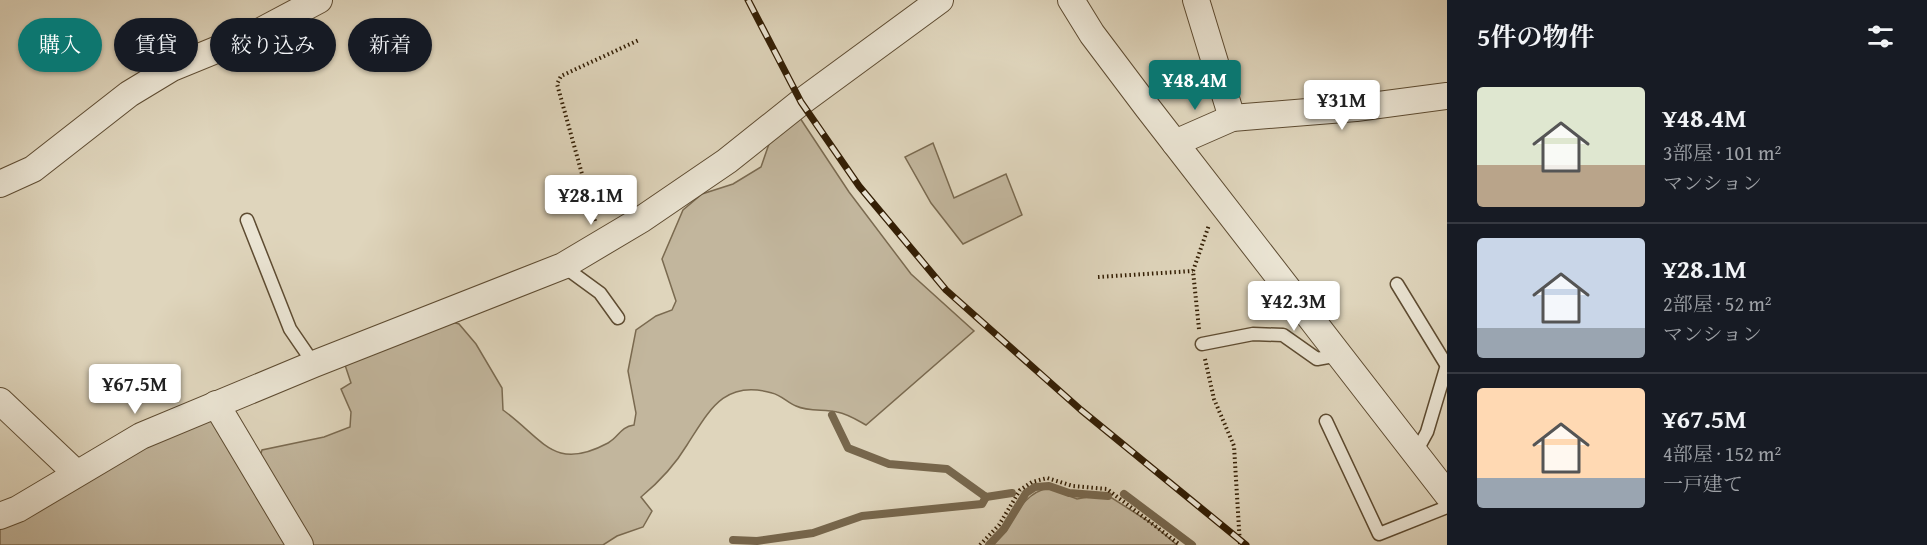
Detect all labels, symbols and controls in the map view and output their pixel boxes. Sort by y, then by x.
text: 5件の物件 [1477,17,1594,56]
chip: 購入 [18,18,102,72]
chip: 賃貸 [114,18,198,72]
chip: 絞り込み [210,18,336,72]
chip: 新着 [348,18,432,72]
icon: filters [1864,20,1897,53]
pin: ¥48.4M [1146,60,1244,111]
text: ¥48.4M [1163,65,1227,94]
pin: ¥31M [1306,80,1378,131]
text: ¥31M [1318,85,1366,114]
text: ¥48.4M [1663,98,1747,137]
icon: home [1525,111,1597,183]
text: 3部屋 · 101 m² [1663,138,1781,167]
text: マンション [1663,168,1762,197]
pin: ¥28.1M [542,175,640,226]
text: ¥28.1M [559,180,623,209]
text: ¥28.1M [1663,249,1747,288]
icon: home [1525,262,1597,334]
pin: ¥42.3M [1245,281,1343,332]
text: ¥42.3M [1262,286,1326,315]
text: 2部屋 · 52 m² [1663,289,1772,318]
text: マンション [1663,319,1762,348]
pin: ¥67.5M [86,364,184,415]
text: ¥67.5M [103,369,167,398]
text: ¥67.5M [1663,399,1747,438]
icon: home [1525,412,1597,484]
text: 4部屋 · 152 m² [1663,439,1781,468]
text: 一戸建て [1663,469,1743,498]

